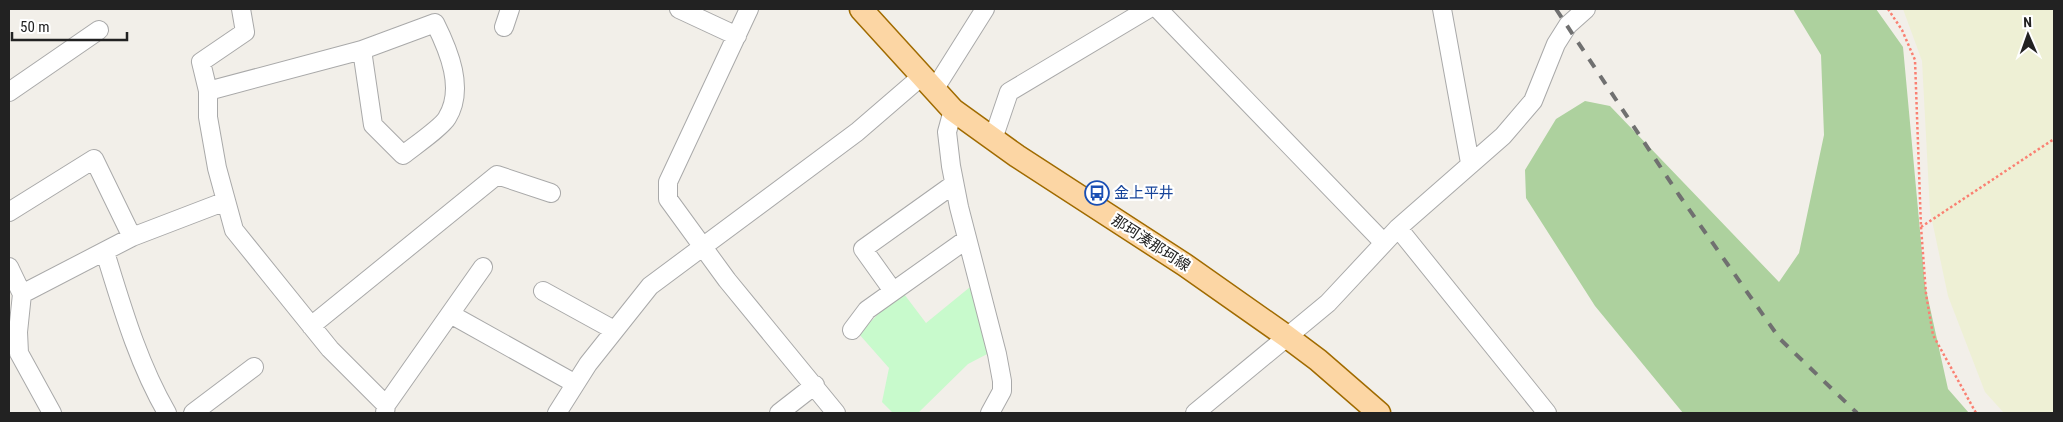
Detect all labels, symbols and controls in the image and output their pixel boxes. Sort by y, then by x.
scale bar [12,10,128,42]
north arrow [2003,10,2053,60]
text: N [2023,14,2032,30]
text: 50 m [20,18,50,36]
bus stop icon: 金上平井 [1084,180,1110,206]
place label: 金上平井 [1114,184,1174,202]
street label: 那珂湊那珂線 [1108,211,1194,275]

